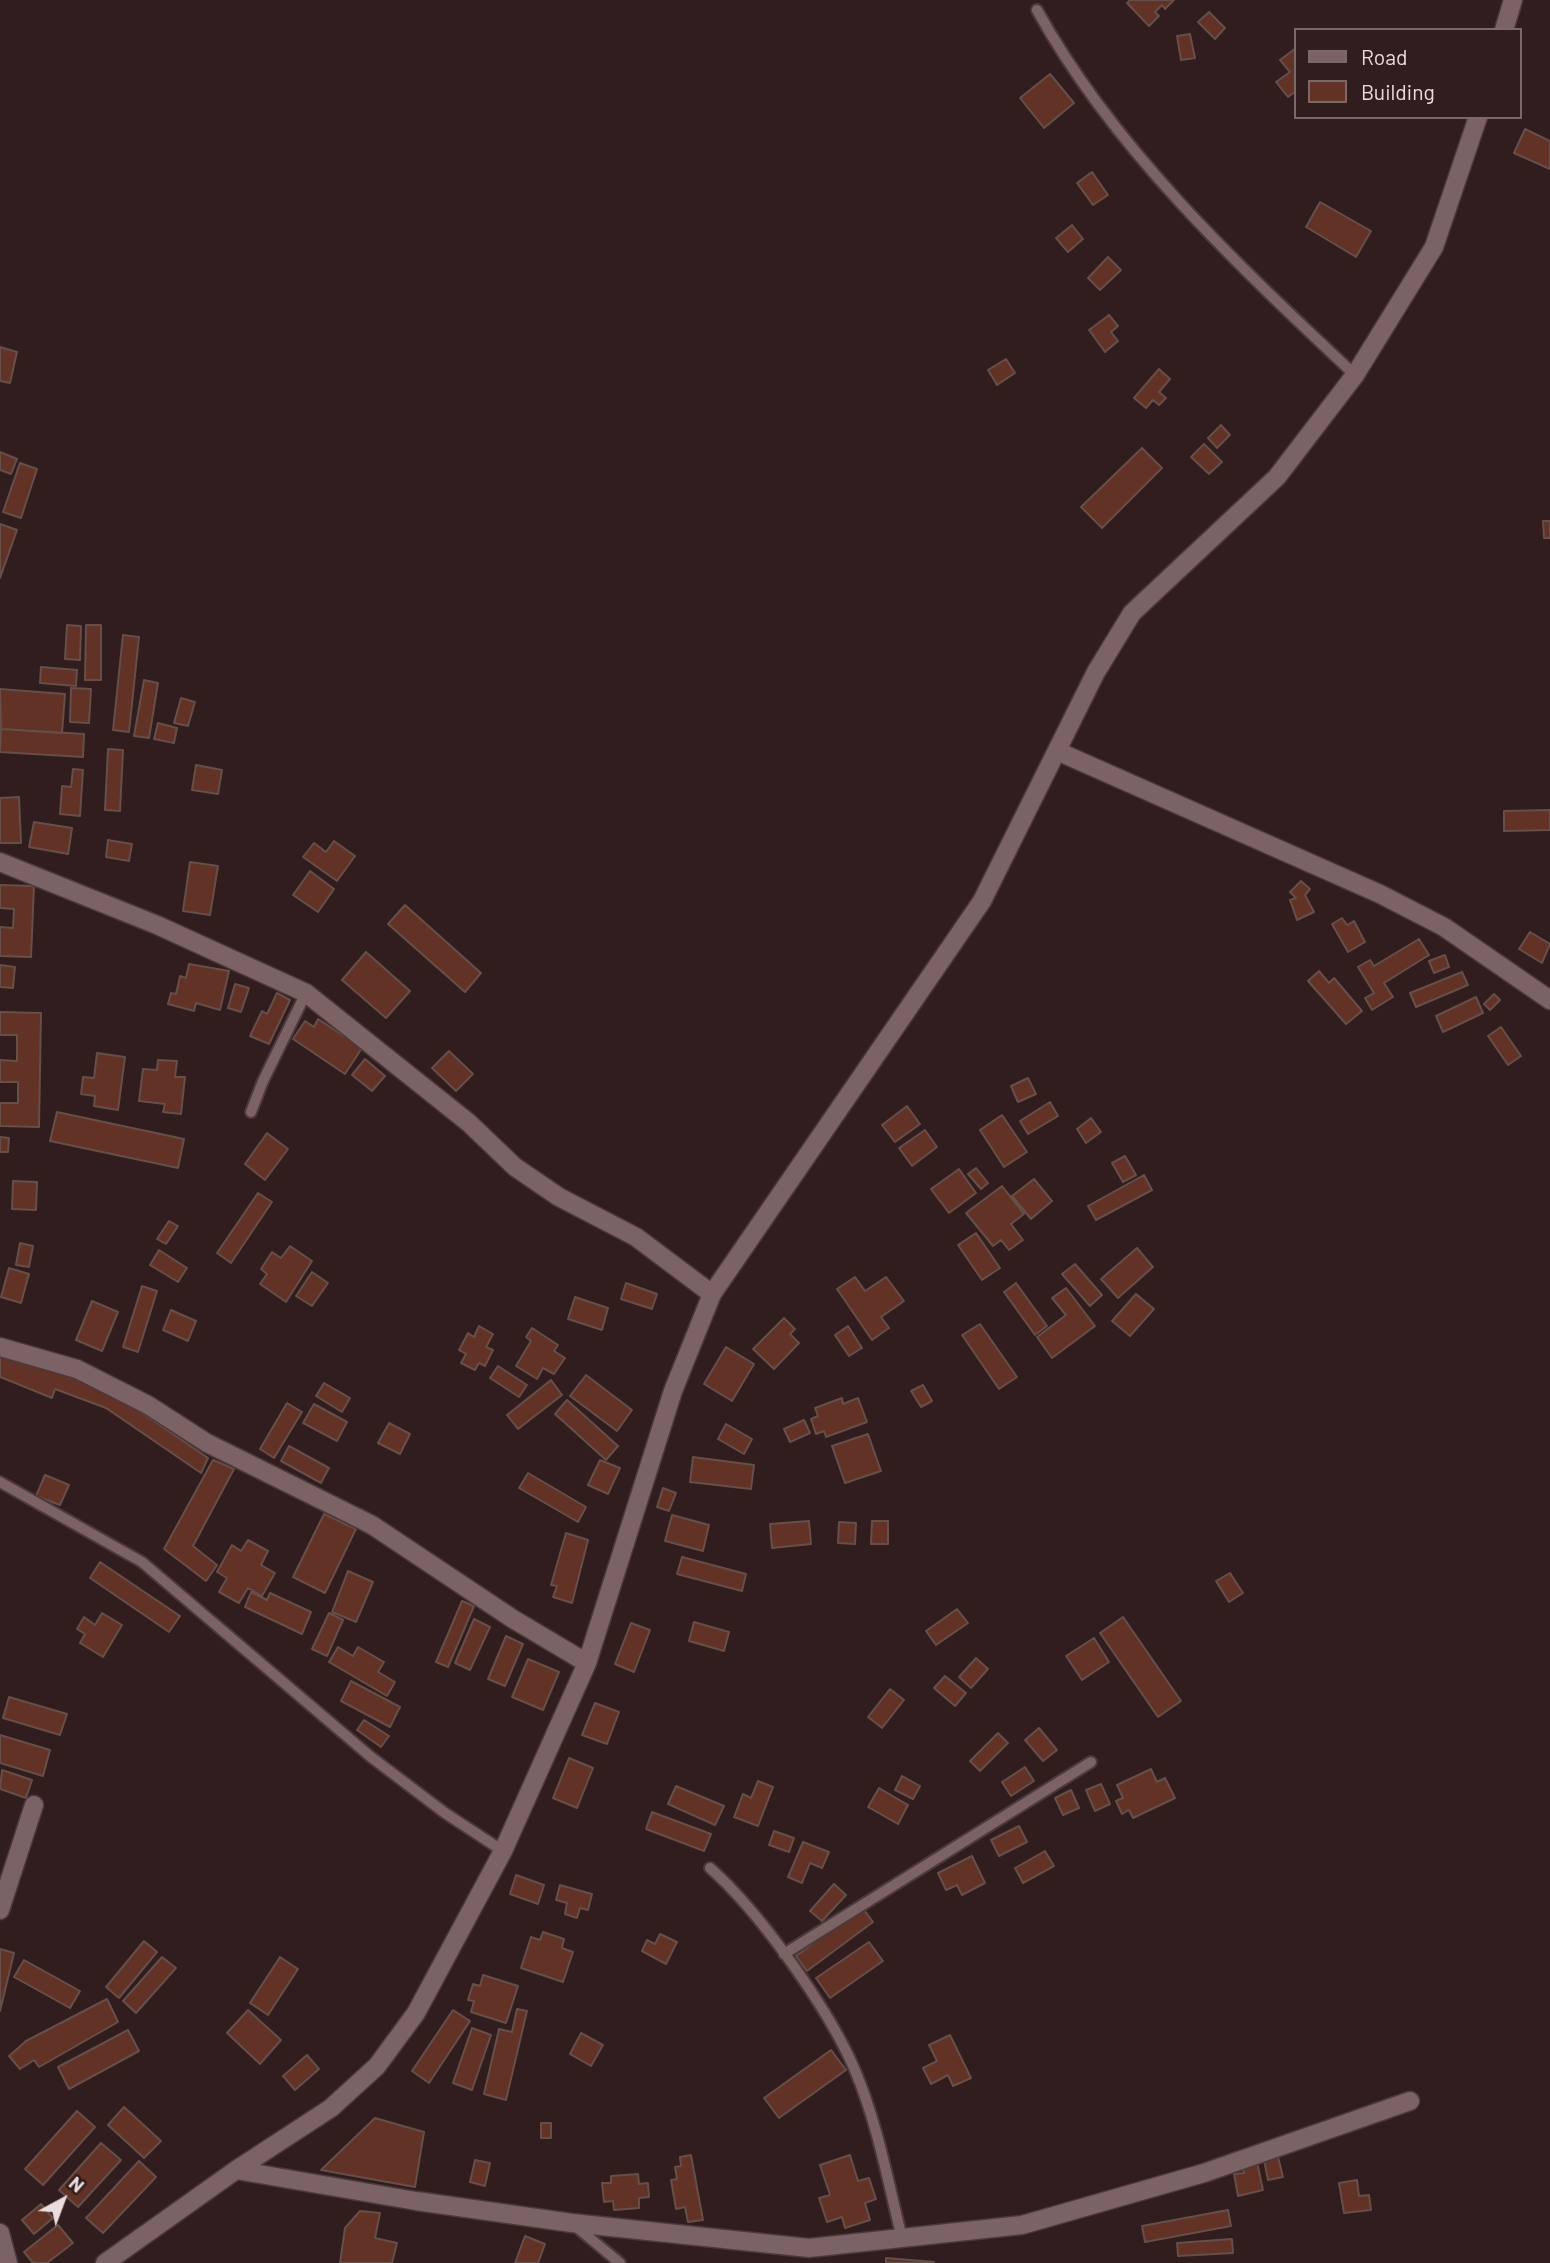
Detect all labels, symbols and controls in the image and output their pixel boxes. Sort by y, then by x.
legend [1294,28,1522,119]
text: Road [1361,44,1407,69]
text: Building [1361,79,1435,104]
north arrow [28,2165,98,2235]
text: N [65,2171,89,2197]

